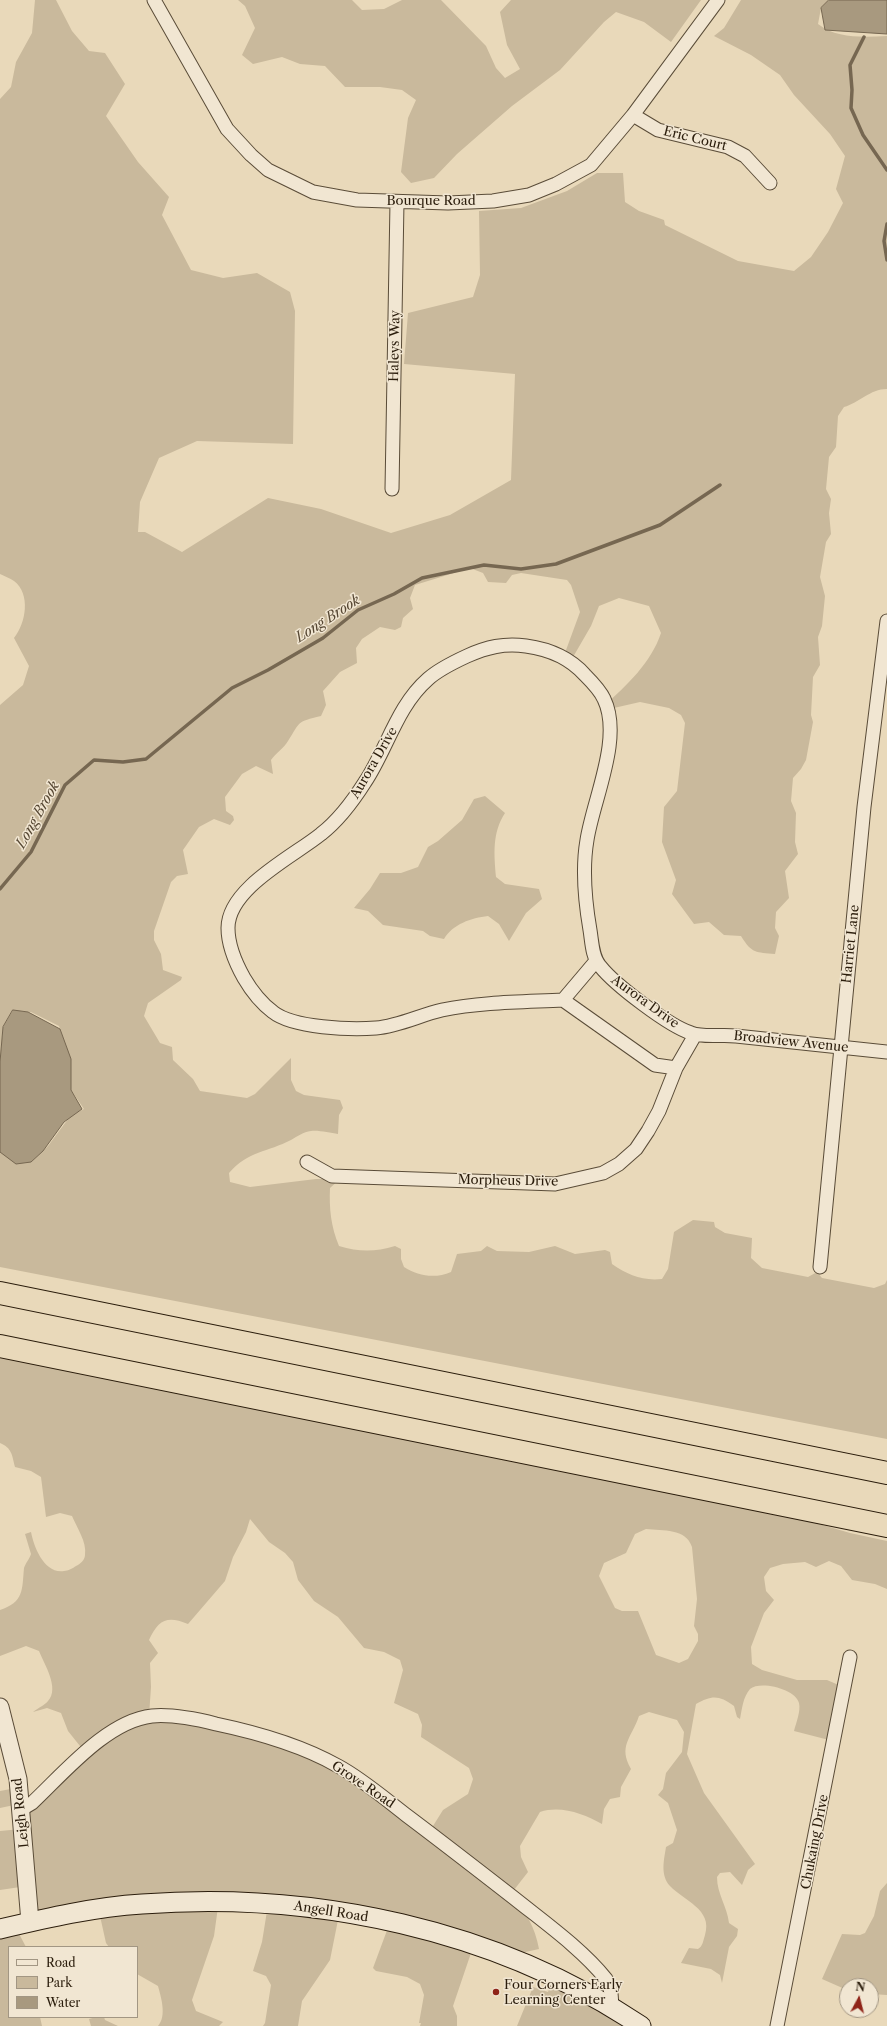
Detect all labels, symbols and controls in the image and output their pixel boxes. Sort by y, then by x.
street label: Eric Court [662,124,728,154]
street label: Bourque Road [386,193,476,209]
street label: Haleys Way [387,310,403,382]
water label: Long Brook [292,592,364,646]
street label: Aurora Drive [347,724,401,802]
water label: Long Brook [13,779,63,851]
street label: Harriet Lane [839,904,863,984]
street label: Aurora Drive [608,972,682,1032]
street label: Broadview Avenue [733,1028,849,1056]
street label: Morpheus Drive [458,1172,558,1190]
street label: Grove Road [328,1758,398,1812]
street label: Leigh Road [10,1777,32,1849]
street label: Chukaing Drive [798,1793,832,1891]
street label: Angell Road [293,1898,369,1926]
legend [8,1946,138,2018]
text: Road [46,1955,76,1970]
text: Park [46,1975,72,1990]
place label: Four Corners Early Learning Center [504,1977,623,2008]
north arrow [839,1978,879,2018]
text: N [855,1980,866,1995]
marker: Four Corners Early Learning Center [491,1987,501,1997]
text: Water [46,1995,80,2010]

